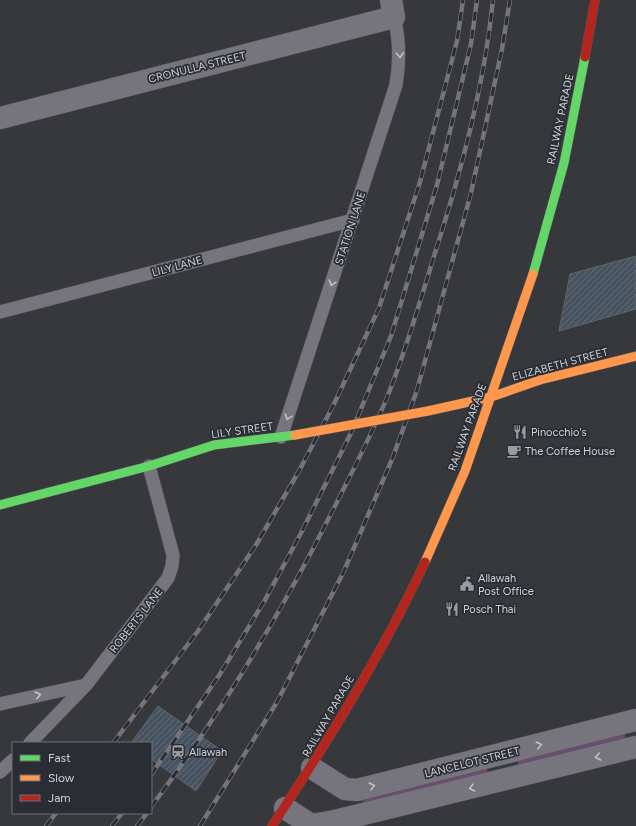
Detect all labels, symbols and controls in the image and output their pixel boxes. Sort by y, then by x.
street label: CRONULLA STREET [147,49,247,86]
one-way arrow [395,52,404,58]
street label: RAILWAY PARADE [545,73,576,166]
street label: STATION LANE [332,190,368,266]
street label: LILY LANE [150,253,204,279]
one-way arrow [328,280,337,287]
street label: ELIZABETH STREET [511,345,610,384]
street label: RAILWAY PARADE [446,382,489,473]
one-way arrow [284,413,293,420]
street label: LILY STREET [210,420,274,441]
restaurant icon: Pinocchio's [512,424,528,440]
place label: Pinocchio's [531,426,587,439]
cafe icon: The Coffee House [506,443,522,459]
place label: The Coffee House [525,445,615,458]
place label: Allawah Post Office [478,572,534,598]
public building icon: Allawah Post Office [459,576,475,592]
street label: ROBERTS LANE [107,585,166,656]
restaurant icon: Posch Thai [444,601,460,617]
place label: Posch Thai [463,603,516,616]
street label: RAILWAY PARADE [300,673,357,759]
one-way arrow [35,691,41,699]
one-way arrow [536,741,542,749]
legend [12,742,152,814]
station icon: Allawah [170,744,186,760]
street label: LANCELOT STREET [423,744,521,781]
place label: Allawah [189,746,227,759]
text: Fast [48,751,71,765]
one-way arrow [595,752,601,760]
text: Slow [48,771,75,785]
one-way arrow [369,783,375,791]
one-way arrow [469,783,476,792]
text: Jam [48,791,71,805]

